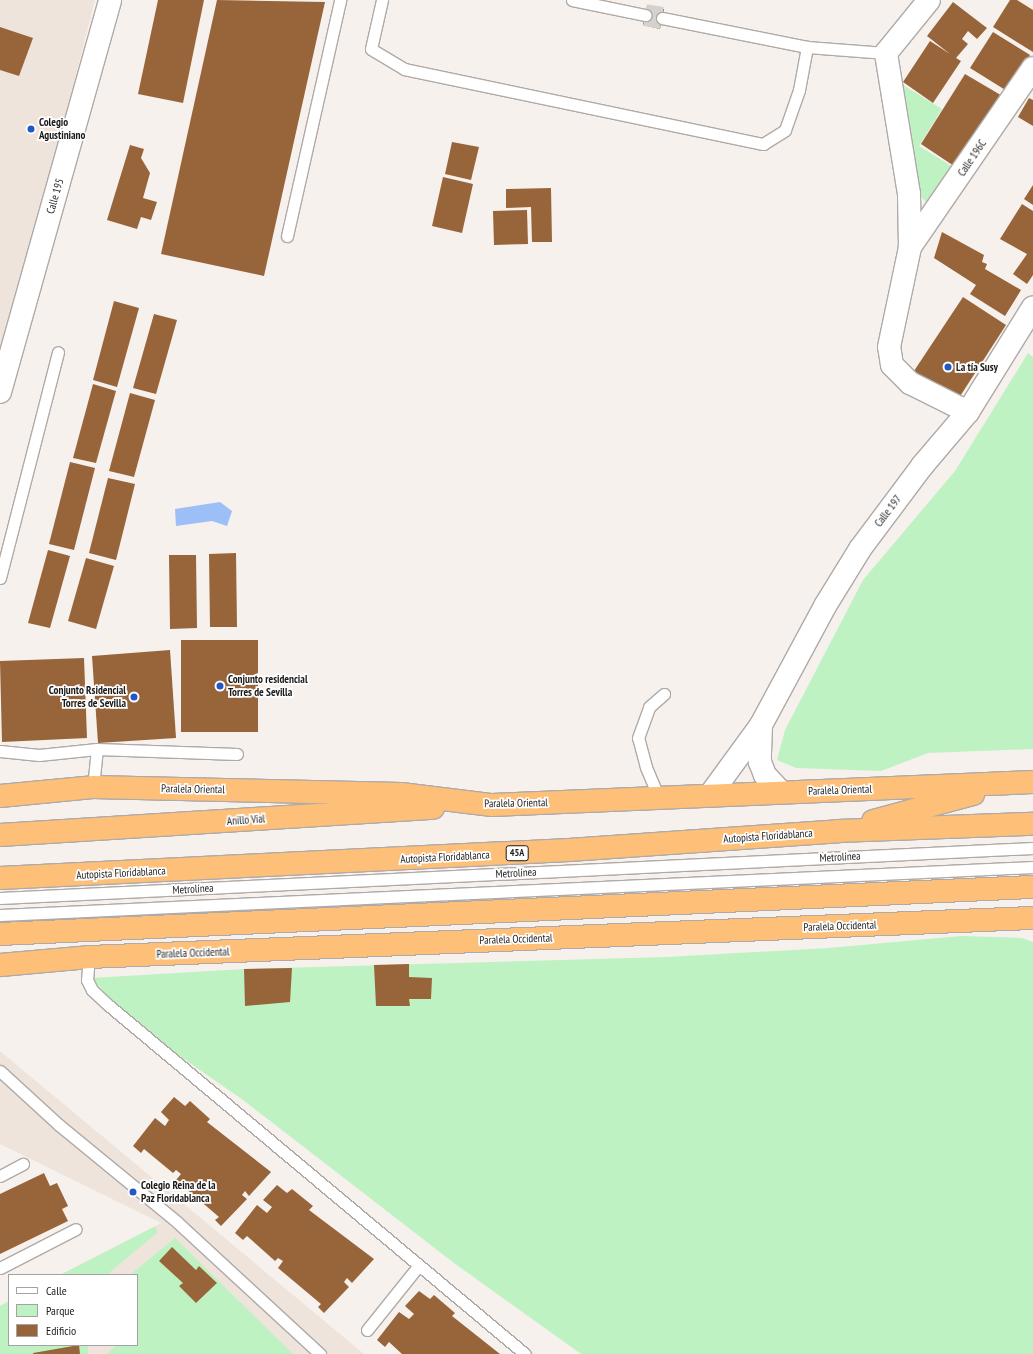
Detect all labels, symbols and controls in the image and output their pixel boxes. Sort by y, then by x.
place label: Colegio Agustiniano [39,116,85,142]
marker: Colegio Agustiniano [26,124,36,134]
street label: Calle 196C [955,137,989,179]
street label: Calle 195 [44,177,66,215]
place label: La tía Susy [956,360,998,374]
marker: La tía Susy [943,362,953,372]
street label: Calle 197 [872,493,904,529]
place label: Conjunto residencial Torres de Sevilla [228,673,308,699]
marker: Conjunto residencial Torres de Sevilla [215,681,225,691]
place label: Conjunto Rsidencial Torres de Sevilla [49,684,126,710]
marker: Conjunto Rsidencial Torres de Sevilla [129,692,139,702]
street label: Paralela Oriental [161,782,225,796]
street label: Paralela Oriental [808,782,872,798]
street label: Paralela Oriental [484,796,548,810]
street label: Anillo Víal [226,812,266,828]
street label: Autopista Floridablanca [723,826,813,846]
road number: 45A [505,845,529,861]
street label: Autopista Floridablanca [400,848,490,866]
street label: Metrolínea [819,849,861,865]
street label: Autopista Floridablanca [76,864,166,882]
street label: Metrolínea [495,865,537,881]
street label: Metrolínea [172,881,214,897]
street label: Paralela Occidental [803,918,877,934]
street label: Paralela Occidental [479,931,553,947]
street label: Paralela Occidental [156,945,230,961]
place label: Colegio Reina de la Paz Floridablanca [141,1179,216,1205]
marker: Colegio Reina de la Paz Floridablanca [128,1187,138,1197]
legend [8,1274,138,1346]
text: Calle [46,1283,67,1298]
text: Parque [46,1303,75,1318]
text: Edificio [46,1323,76,1338]

